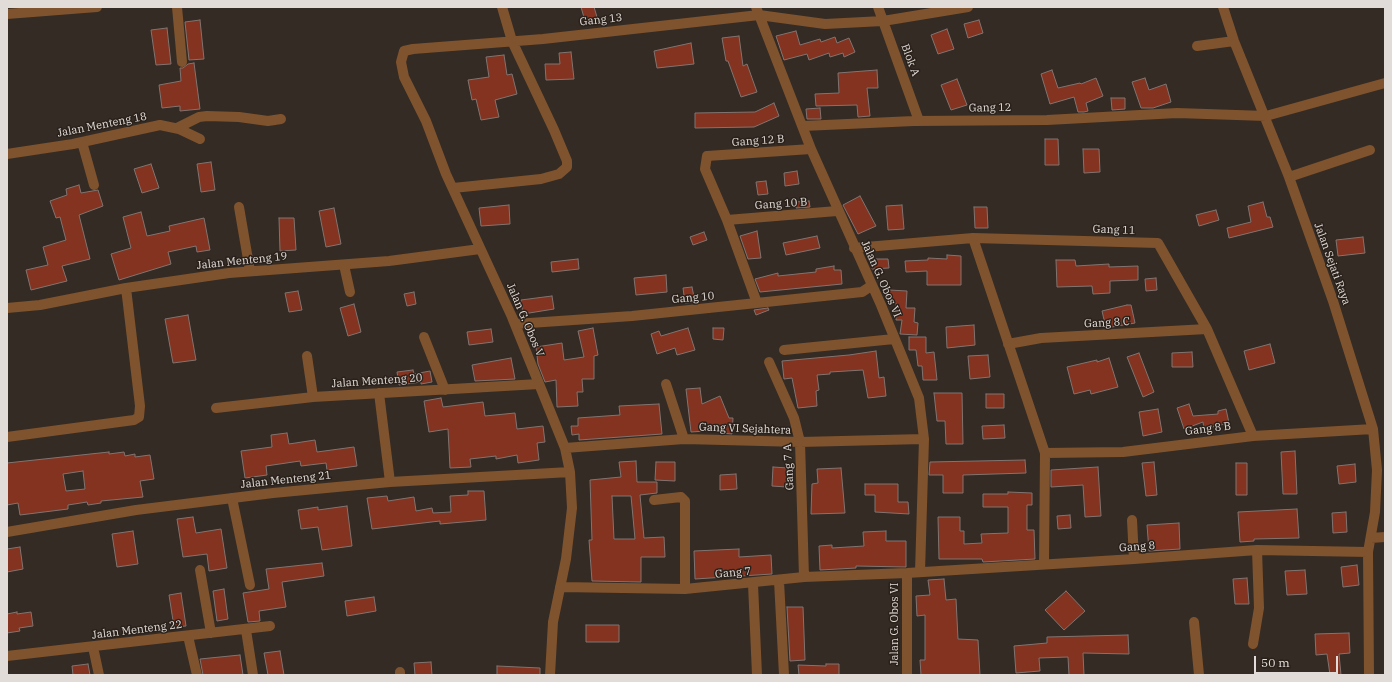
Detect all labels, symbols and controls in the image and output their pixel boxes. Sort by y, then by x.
street label: Gang 13 [579,11,623,29]
street label: Blok A [898,42,922,78]
street label: Gang 12 [968,101,1012,115]
street label: Jalan Menteng 18 [56,110,148,140]
street label: Gang 12 B [731,133,785,149]
street label: Gang 10 B [754,196,808,212]
street label: Jalan Sejati Raya [1311,221,1353,307]
street label: Gang 11 [1092,223,1136,237]
street label: Jalan G. Obos VI [858,239,904,319]
street label: Jalan Menteng 19 [196,250,288,272]
street label: Jalan G. Obos V [504,281,546,359]
street label: Gang 10 [671,290,715,306]
street label: Gang 8 C [1084,315,1130,331]
street label: Jalan Menteng 20 [331,371,423,391]
street label: Gang 8 B [1184,420,1232,438]
street label: Gang VI Sejahtera [699,421,791,437]
street label: Gang 7 A [781,444,797,490]
street label: Jalan Menteng 21 [240,469,332,491]
street label: Gang 8 [1118,539,1156,555]
street label: Gang 7 [714,565,752,581]
street label: Jalan G. Obos VI [888,583,902,665]
street label: Jalan Menteng 22 [91,618,183,642]
scale bar [1256,648,1340,674]
text: 50 m [1261,655,1290,670]

